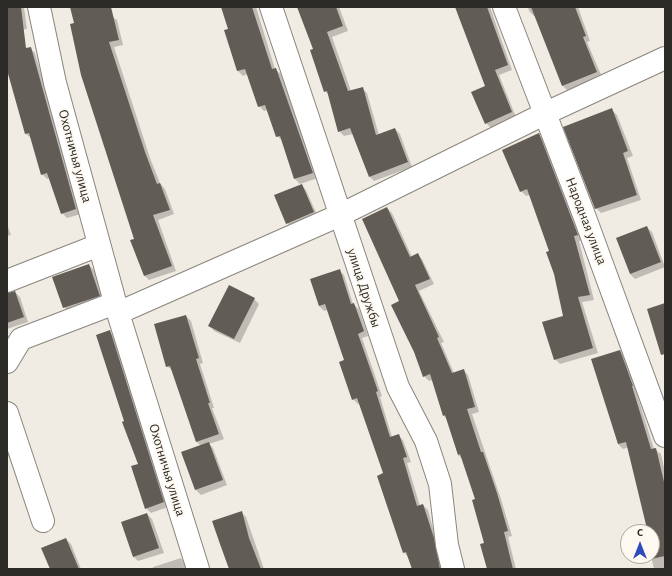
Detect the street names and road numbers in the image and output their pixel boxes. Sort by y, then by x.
street label: Охотничья улица [54,107,96,205]
street label: Народная улица [562,175,610,267]
street label: улица Дружбы [343,246,385,330]
street label: Охотничья улица [145,422,189,518]

